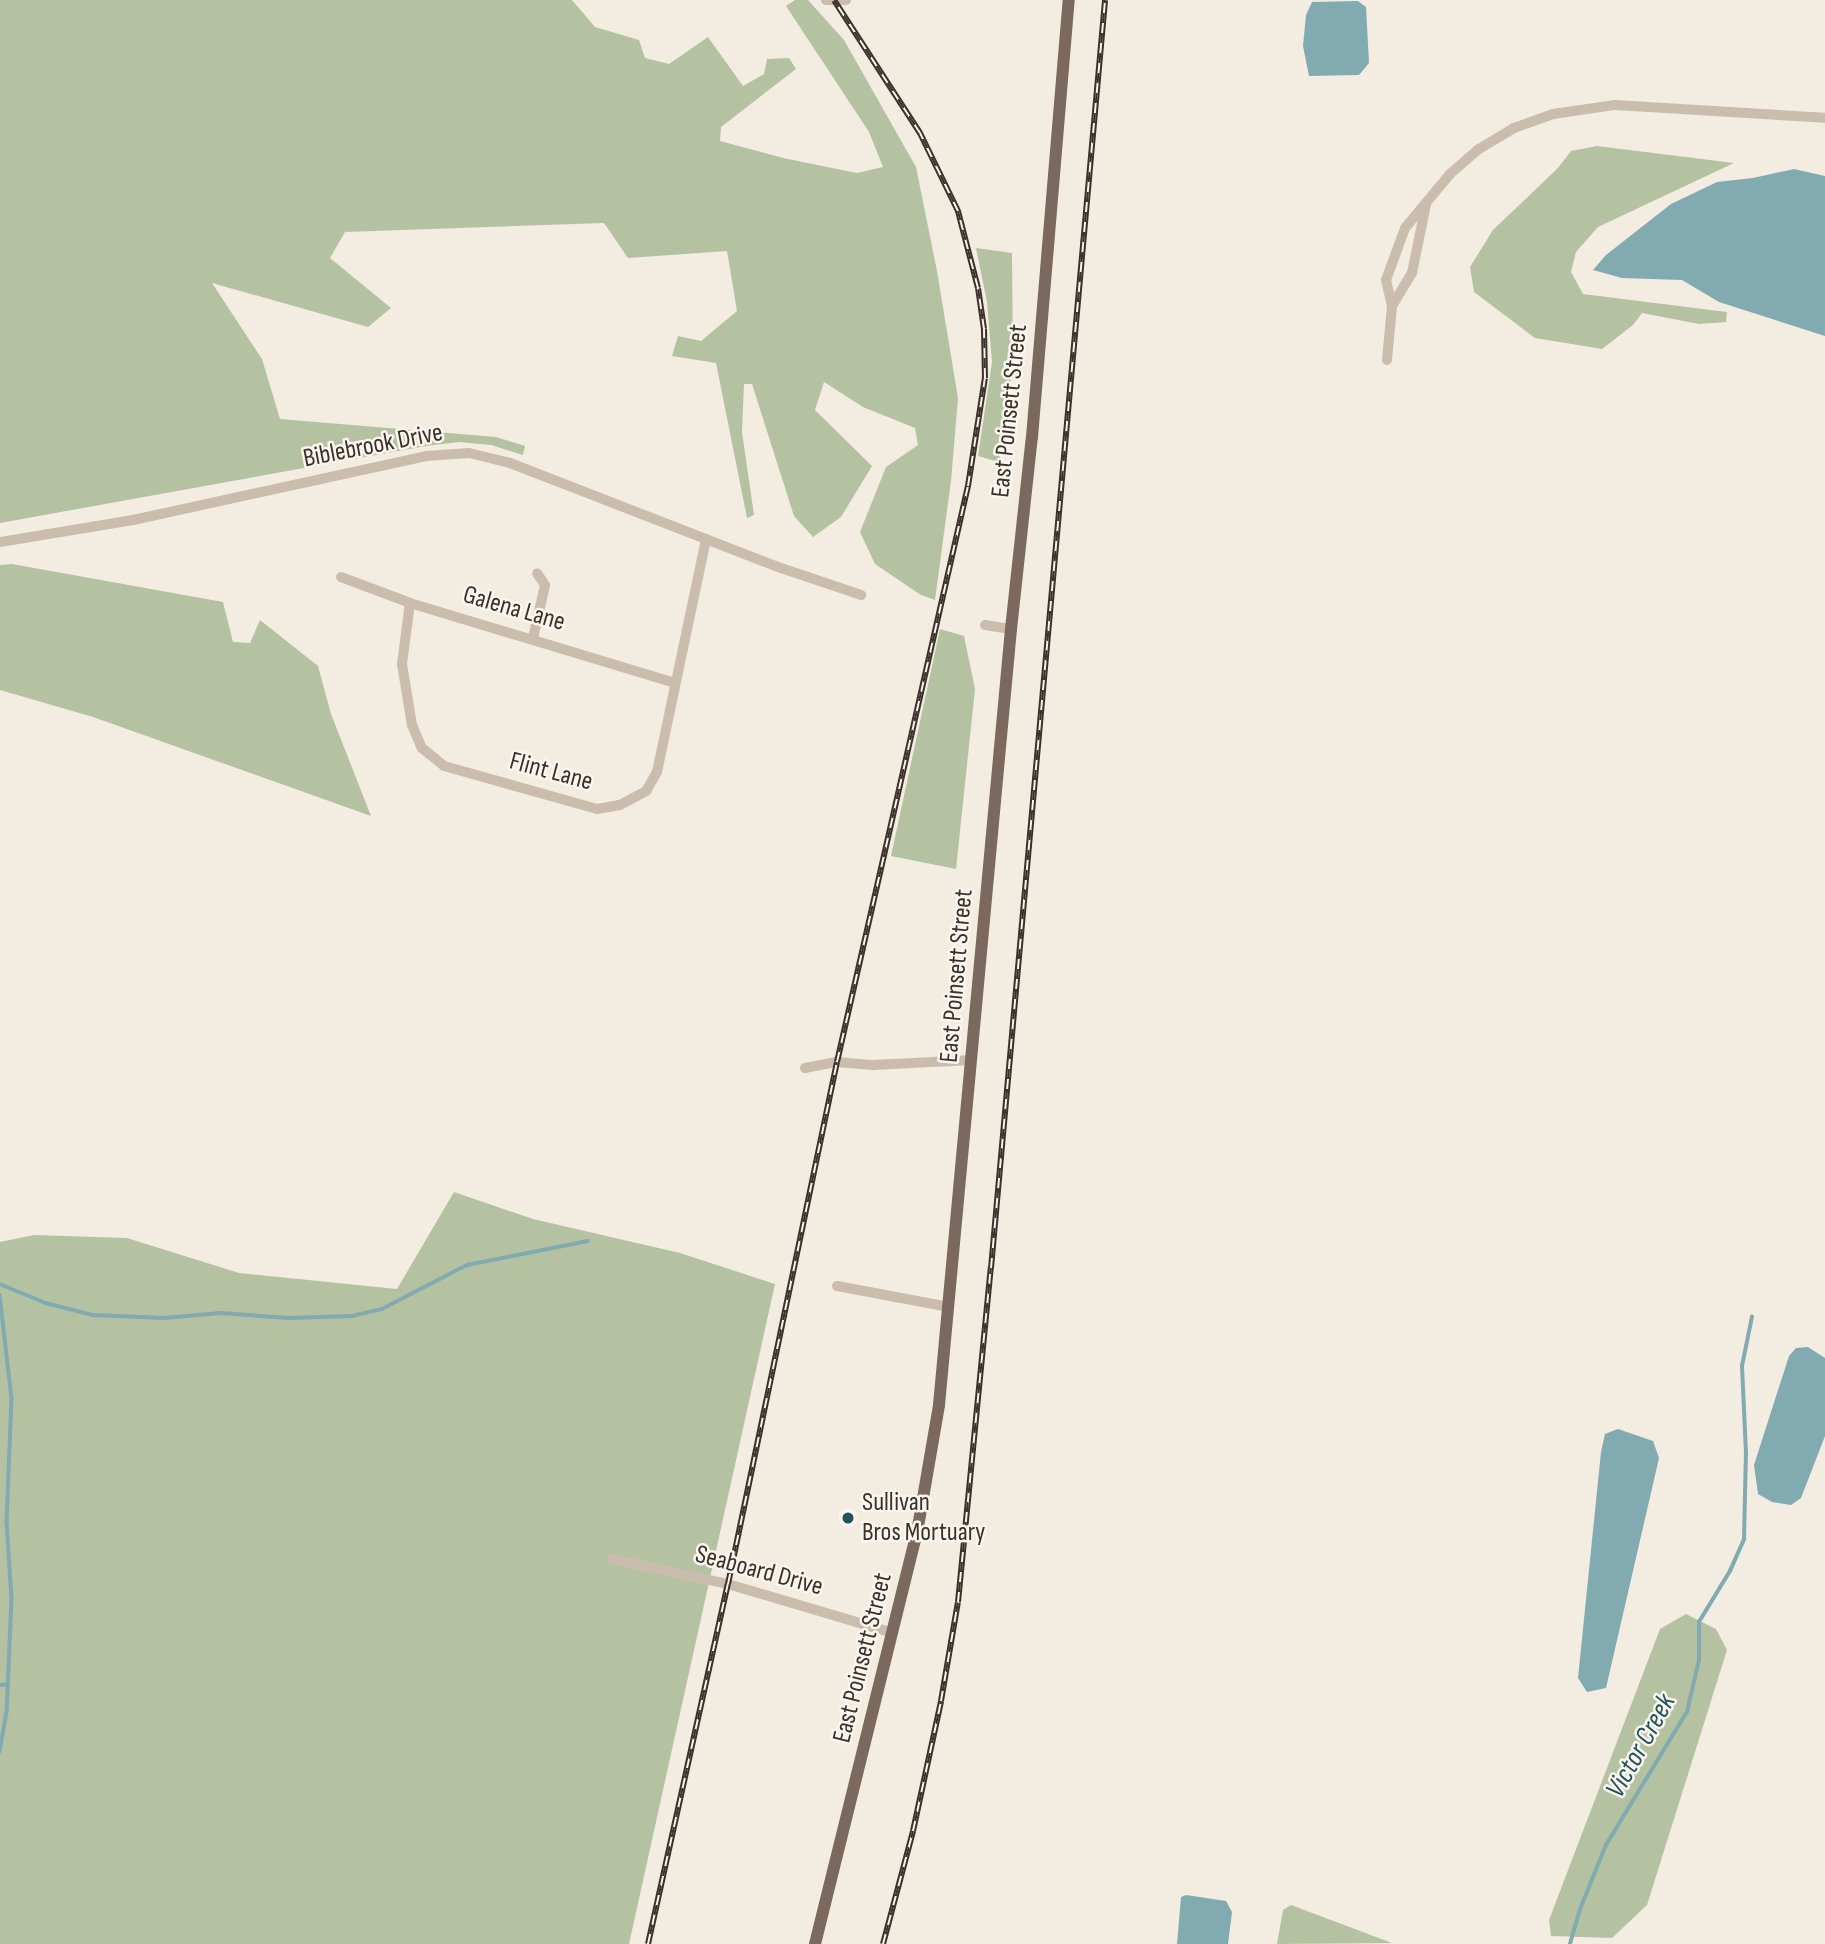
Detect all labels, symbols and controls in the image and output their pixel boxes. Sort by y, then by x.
street label: East Poinsett Street [985,323,1035,499]
street label: Biblebrook Drive [301,417,445,475]
street label: Galena Lane [459,580,569,638]
street label: Flint Lane [506,746,596,798]
street label: East Poinsett Street [934,888,980,1064]
place label: Sullivan Bros Mortuary [862,1487,985,1548]
marker: Sullivan Bros Mortuary [840,1510,856,1526]
street label: Seaboard Drive [692,1539,826,1603]
street label: East Poinsett Street [827,1570,899,1746]
water label: Victor Creek [1599,1688,1683,1804]

